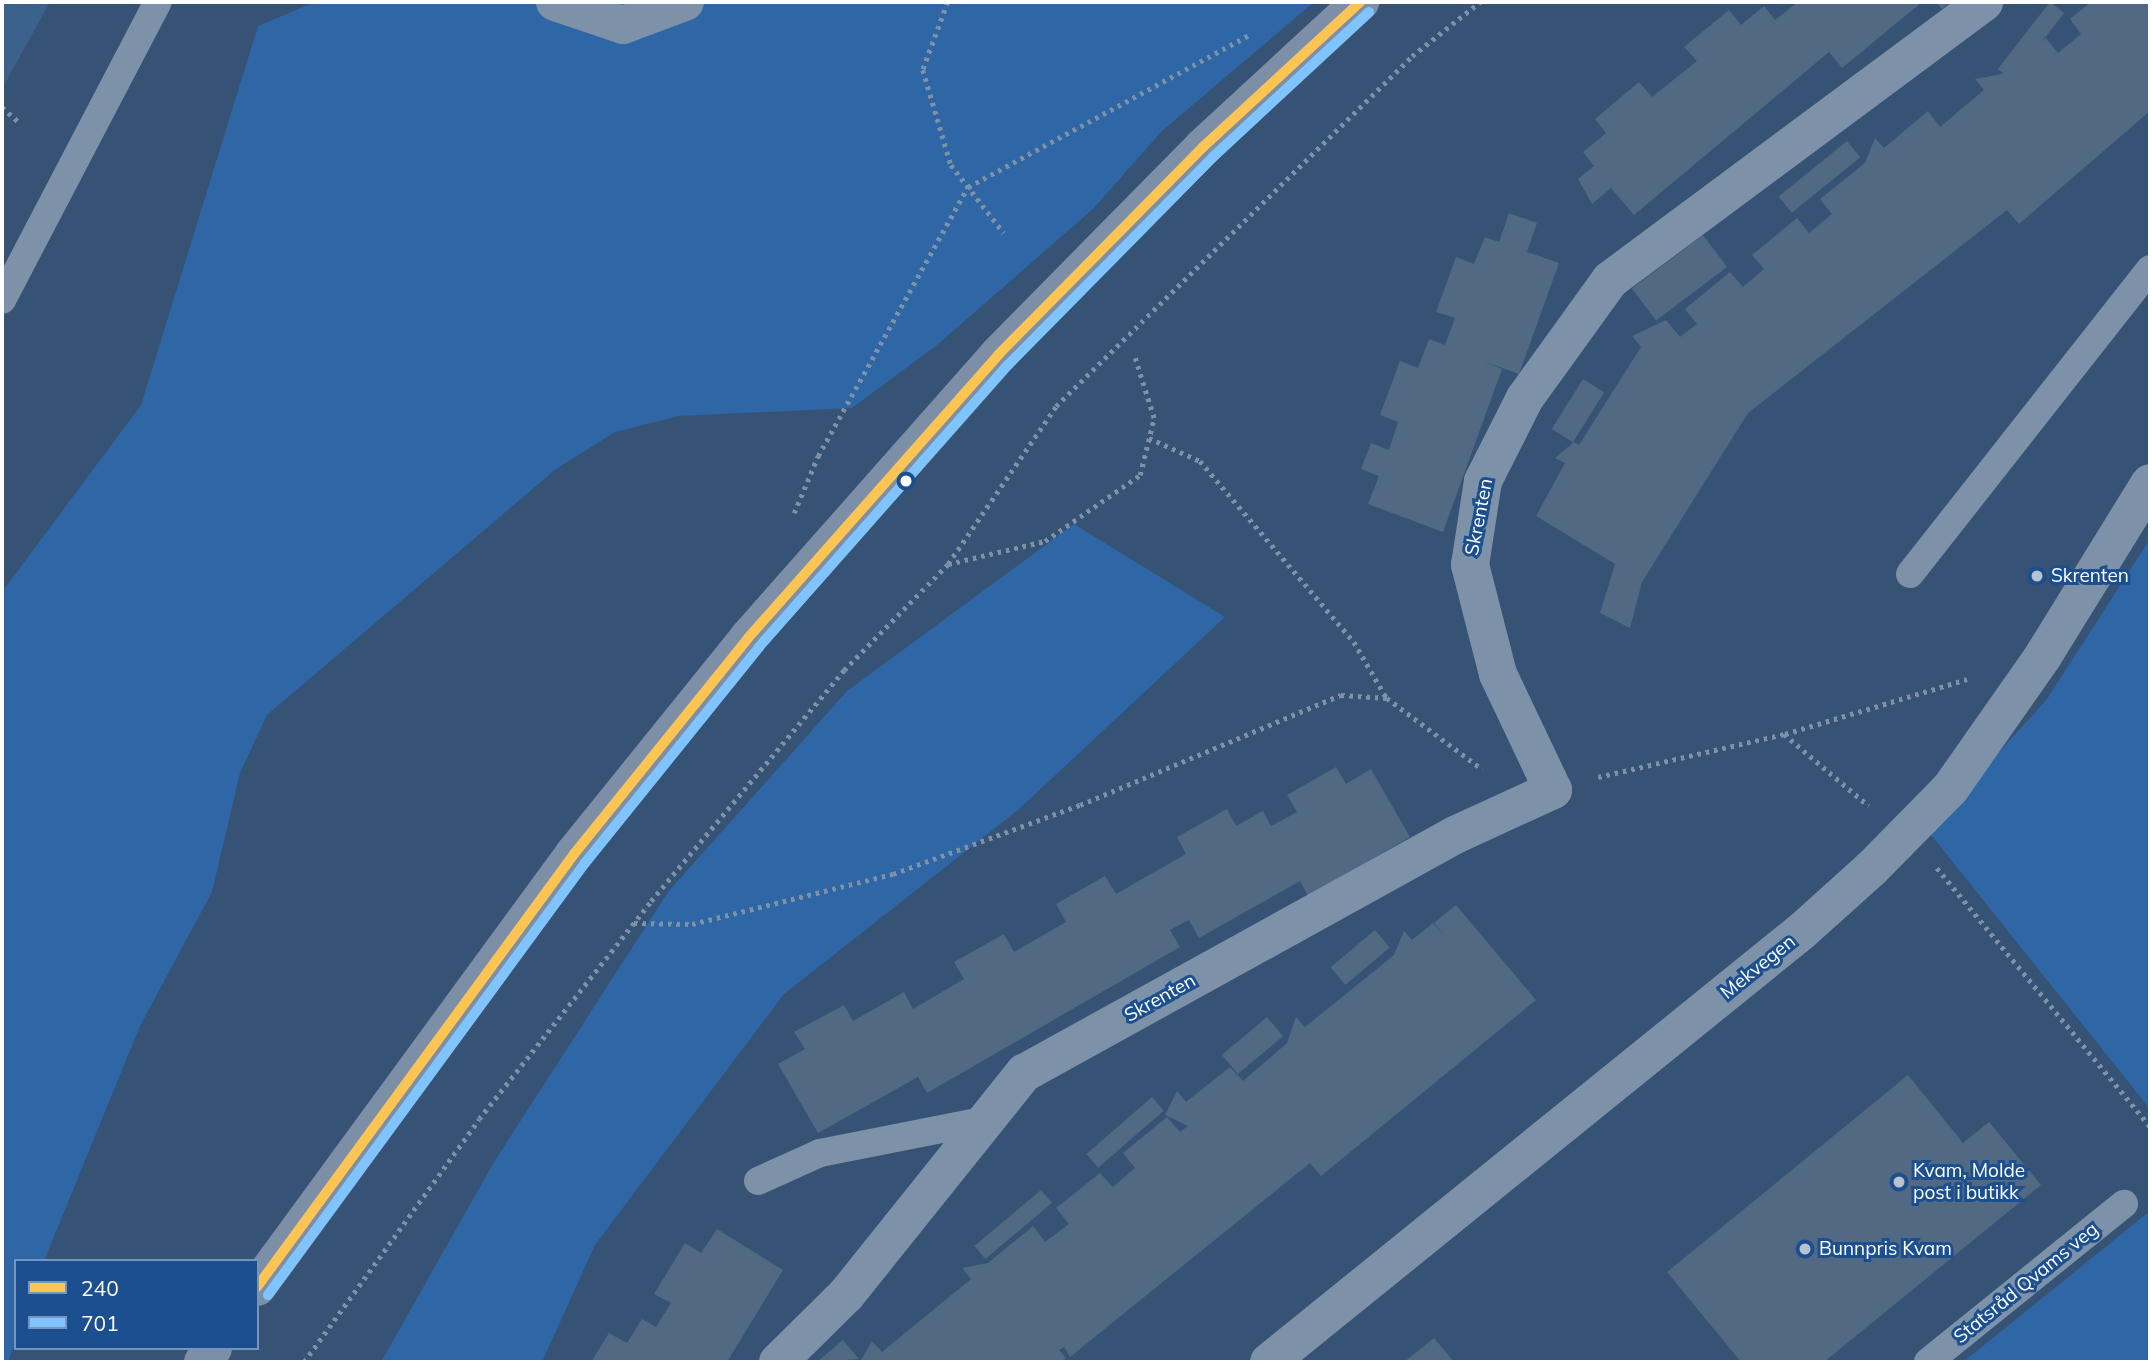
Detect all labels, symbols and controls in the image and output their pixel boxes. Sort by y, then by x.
unlabelled marker [899,474,913,488]
street label: Skrenten [1460,477,1498,557]
place label: Skrenten [2051,565,2129,587]
marker: Skrenten [2029,568,2045,584]
street label: Mekvegen [1716,930,1800,1004]
street label: Skrenten [1120,969,1200,1027]
place label: Kvam, Molde post i butikk [1913,1160,2025,1204]
marker: Kvam, Molde post i butikk [1891,1174,1907,1190]
street label: Statsråd Qvams veg [1949,1218,2103,1348]
place label: Bunnpris Kvam [1819,1238,1952,1260]
marker: Bunnpris Kvam [1797,1241,1813,1257]
legend [14,1259,259,1350]
text: 240 [81,1275,119,1301]
text: 701 [81,1310,119,1336]

